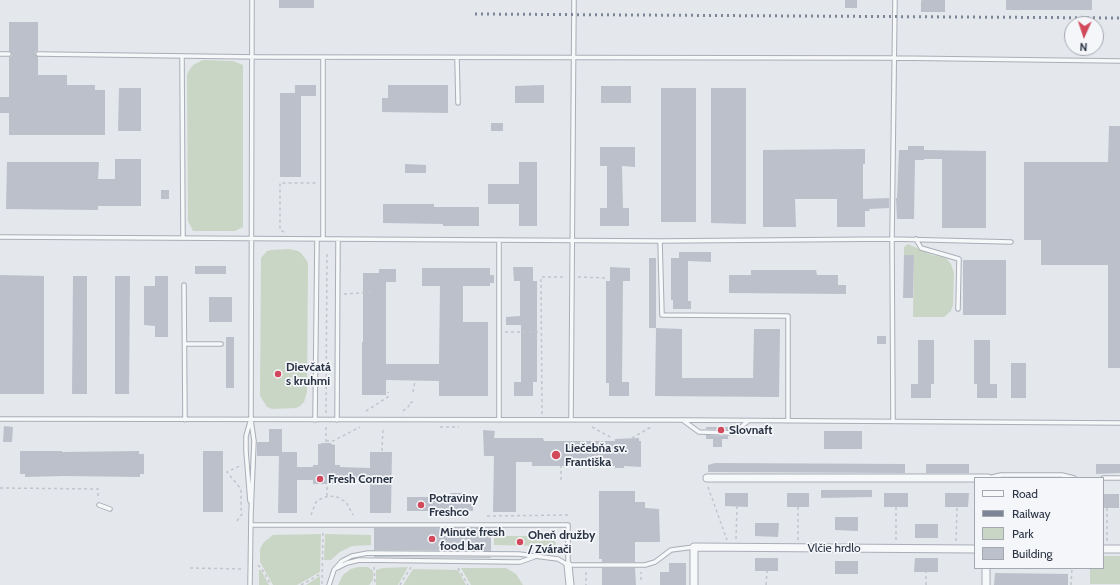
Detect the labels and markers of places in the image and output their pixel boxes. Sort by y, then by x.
place label: Dievčatá s kruhmi [286,360,331,388]
marker: Dievčatá s kruhmi [273,369,283,379]
place label: Slovnaft [729,423,772,437]
marker: Slovnaft [716,425,726,435]
place label: Liečebňa sv. Františka [565,441,627,469]
marker: Liečebňa sv. Františka [550,449,562,461]
place label: Fresh Corner [328,472,393,486]
marker: Fresh Corner [315,474,325,484]
place label: Potraviny Freshco [429,491,478,519]
marker: Potraviny Freshco [416,500,426,510]
place label: Minute fresh food bar [440,525,505,553]
place label: Oheň družby / Zvárači [528,528,595,556]
marker: Minute fresh food bar [427,534,437,544]
marker: Oheň družby / Zvárači [515,537,525,547]

